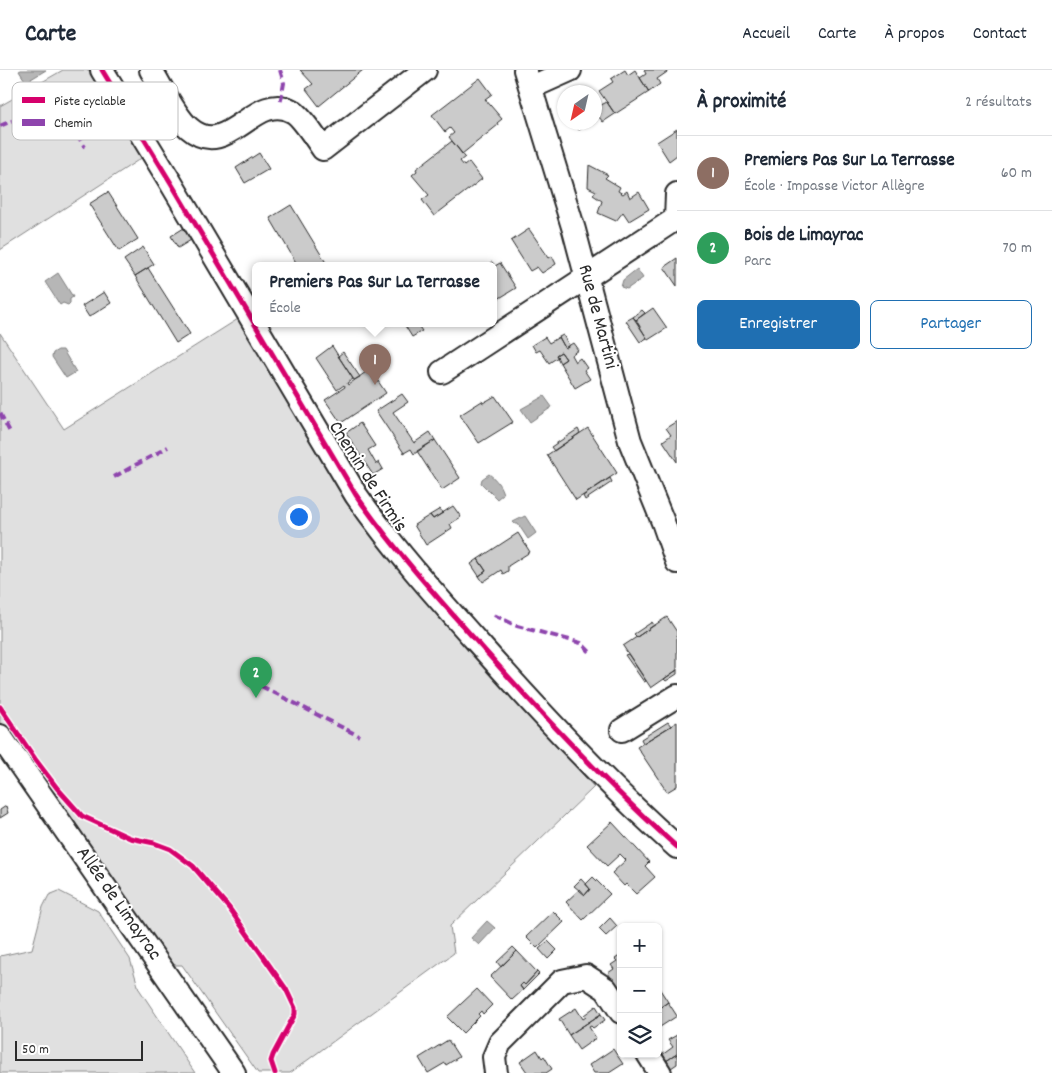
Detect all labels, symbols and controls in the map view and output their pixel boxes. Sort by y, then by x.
text: Carte [25,18,76,52]
text: Accueil [742,22,790,47]
text: Carte [818,22,857,47]
text: À propos [885,22,945,47]
text: Contact [973,22,1027,47]
legend [12,82,178,140]
north arrow [557,85,602,130]
text: À proximité [697,88,786,118]
text: 2 résultats [965,91,1032,114]
text: Piste cyclable [54,92,126,112]
text: Chemin [54,114,92,134]
text: Premiers Pas Sur La Terrasse [744,148,955,175]
text: 1 [711,162,715,185]
text: 60 m [1001,162,1032,185]
text: École · Impasse Victor Allègre [744,175,925,198]
text: Bois de Limayrac [744,223,863,250]
text: 2 [710,237,717,260]
text: 70 m [1002,237,1032,260]
text: Parc [744,250,771,273]
popup [252,262,497,327]
street label: Rue de Martini [570,262,624,373]
text: Premiers Pas Sur La Terrasse [269,270,480,297]
text: École [269,297,301,320]
button: Enregistrer [697,300,860,349]
button: Partager [870,300,1032,349]
pin: 1 [359,344,391,385]
street label: Chemin de Firmis [320,416,414,538]
your location [286,504,312,530]
pin: 2 [240,657,272,698]
street label: Allée de Limayrac [68,841,168,967]
map controls [617,923,662,1058]
button: + [617,923,662,968]
button: − [617,968,662,1013]
button: layers [617,1013,662,1058]
scale bar [15,1038,142,1061]
text: 50 m [22,1040,49,1060]

